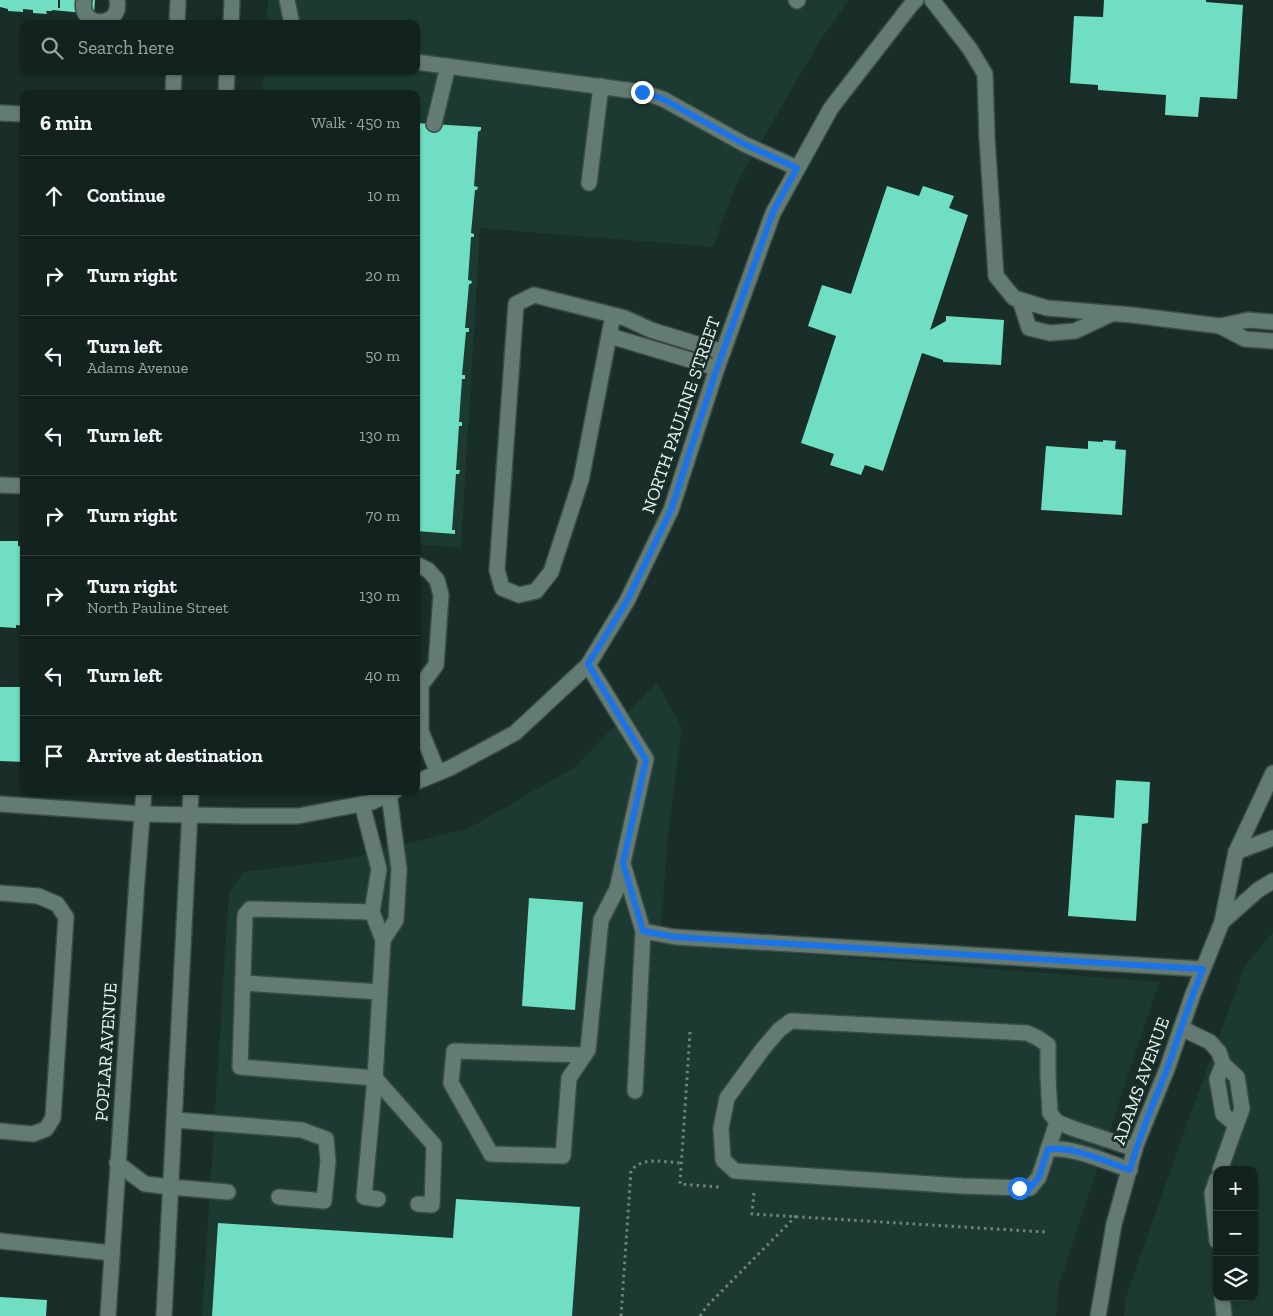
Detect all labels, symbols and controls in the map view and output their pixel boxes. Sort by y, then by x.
search box [20,20,420,75]
icon: search [38,34,66,62]
text: Search here [78,36,174,59]
route end [631,81,654,104]
text: 6 min [40,110,92,135]
text: Walk · 450 m [311,113,400,132]
icon: ahead [40,182,68,210]
text: Continue [87,184,165,207]
text: 10 m [367,186,400,205]
icon: right [40,262,68,290]
text: Turn right [87,264,177,287]
text: 20 m [365,266,400,285]
street label: NORTH PAULINE STREET [637,314,725,516]
text: Turn left [87,335,162,358]
icon: left [40,342,68,370]
text: 50 m [365,346,400,365]
text: Adams Avenue [87,358,188,377]
icon: left [40,422,68,450]
text: Turn left [87,424,162,447]
text: 130 m [359,426,400,445]
icon: right [40,502,68,530]
text: Turn right [87,504,177,527]
text: 70 m [366,506,400,525]
text: Turn right [87,575,177,598]
icon: right [40,582,68,610]
text: 130 m [359,586,400,605]
text: North Pauline Street [87,598,229,617]
icon: left [40,662,68,690]
text: Turn left [87,664,162,687]
text: 40 m [365,666,400,685]
icon: arrive [40,742,68,770]
text: Arrive at destination [87,744,263,767]
street label: POPLAR AVENUE [90,982,122,1122]
street label: ADAMS AVENUE [1108,1014,1174,1148]
map controls [1213,1166,1258,1301]
button: + [1213,1166,1258,1211]
route start [1008,1177,1031,1200]
button: − [1213,1211,1258,1256]
button: layers [1213,1256,1258,1301]

